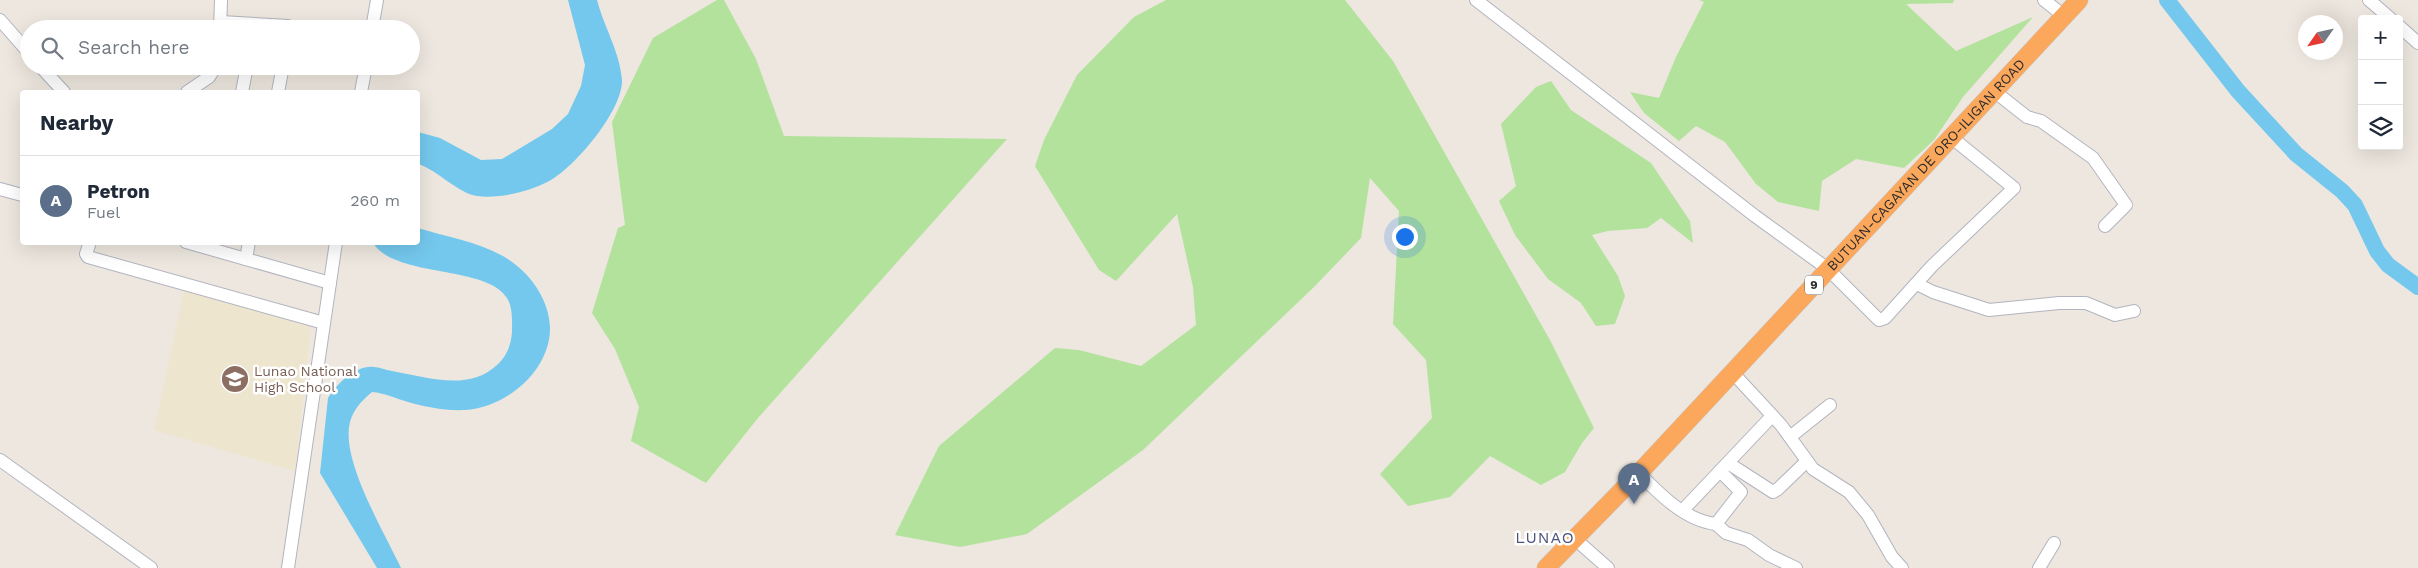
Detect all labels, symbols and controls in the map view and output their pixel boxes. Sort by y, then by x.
north arrow [2298,15,2343,60]
map controls [2358,15,2403,150]
button: + [2358,15,2403,60]
search box [20,20,420,75]
icon: search [38,34,66,62]
text: Search here [78,36,189,59]
street label: BUTUAN-CAGAYAN DE ORO-ILIGAN ROAD [1823,56,2028,274]
button: − [2358,60,2403,105]
button: layers [2358,105,2403,150]
text: Nearby [40,110,113,135]
text: Petron [87,180,150,203]
text: A [51,191,61,210]
text: 260 m [350,191,400,210]
text: Fuel [87,203,120,222]
your location [1392,224,1418,250]
road number: 9 [1805,276,1823,294]
place label: Lunao National High School [254,363,358,395]
school or university icon: Lunao National High School [220,364,250,394]
pin: A [1618,463,1650,504]
district label: LUNAO [1515,528,1575,547]

